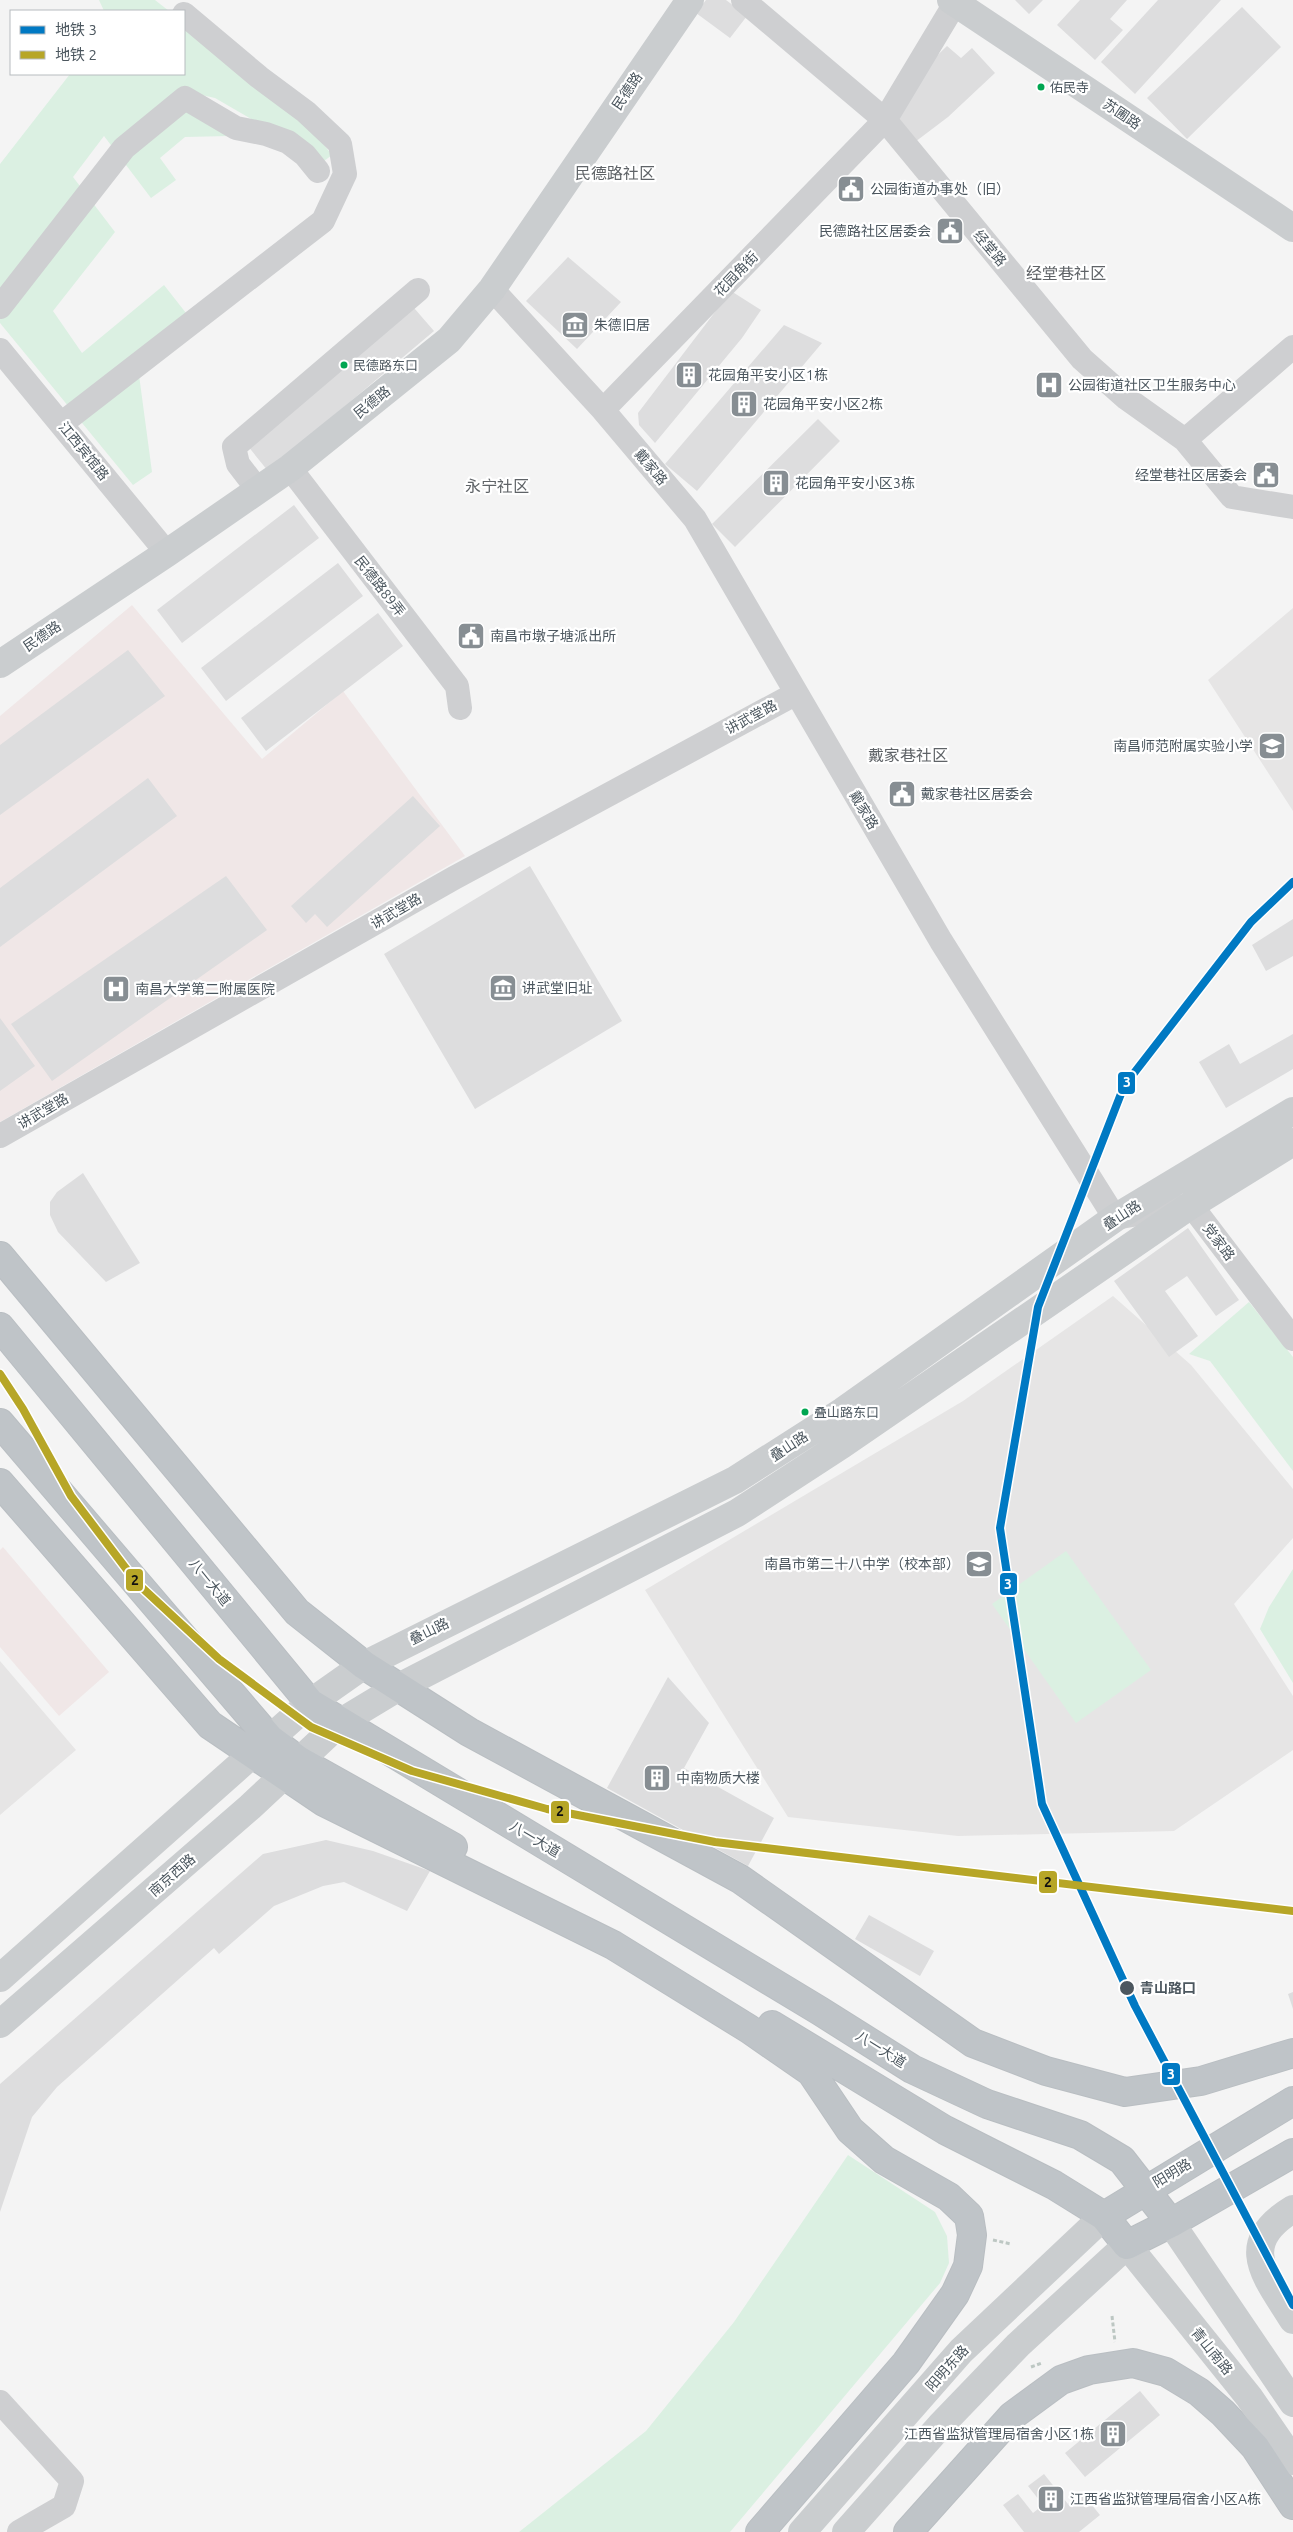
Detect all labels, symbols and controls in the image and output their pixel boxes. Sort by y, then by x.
legend [10,10,185,75]
text: 地铁 3 [55,21,97,38]
text: 地铁 2 [55,46,97,63]
street label: 民德路 [609,69,645,113]
place label: 佑民寺 [1050,80,1089,94]
marker: 佑民寺 [1036,82,1046,92]
street label: 苏圃路 [1100,96,1144,132]
district label: 民德路社区 [575,164,655,182]
public building icon: 公园街道办事处（旧） [836,174,866,204]
place label: 公园街道办事处（旧） [870,181,1010,197]
public building icon: 民德路社区居委会 [935,216,965,246]
place label: 民德路社区居委会 [819,223,931,239]
street label: 经堂路 [970,227,1010,269]
street label: 花园角街 [711,248,761,300]
district label: 经堂巷社区 [1026,264,1106,282]
museum icon: 朱德旧居 [560,310,590,340]
place label: 朱德旧居 [594,317,650,333]
place label: 民德路东口 [353,358,418,372]
marker: 民德路东口 [339,360,349,370]
building icon: 花园角平安小区1栋 [674,360,704,390]
place label: 花园角平安小区1栋 [708,367,828,383]
hospital icon: 公园街道社区卫生服务中心 [1034,370,1064,400]
place label: 公园街道社区卫生服务中心 [1068,377,1236,393]
street label: 民德路 [351,383,393,421]
building icon: 花园角平安小区2栋 [729,389,759,419]
place label: 花园角平安小区2栋 [763,396,883,412]
street label: 江西宾馆路 [56,419,112,483]
street label: 戴家路 [631,446,671,488]
public building icon: 经堂巷社区居委会 [1251,460,1281,490]
place label: 经堂巷社区居委会 [1135,467,1247,483]
building icon: 花园角平安小区3栋 [761,468,791,498]
place label: 花园角平安小区3栋 [795,475,915,491]
district label: 永宁社区 [465,477,529,495]
street label: 民德路89弄 [352,553,408,619]
street label: 民德路 [20,618,64,654]
public building icon: 南昌市墩子塘派出所 [456,621,486,651]
place label: 南昌市墩子塘派出所 [490,628,616,644]
street label: 讲武堂路 [723,697,779,737]
school or university icon: 南昌师范附属实验小学 [1257,731,1287,761]
place label: 南昌师范附属实验小学 [1113,738,1253,754]
district label: 戴家巷社区 [868,746,948,764]
public building icon: 戴家巷社区居委会 [887,779,917,809]
place label: 戴家巷社区居委会 [921,786,1033,802]
street label: 戴家路 [846,788,882,832]
street label: 讲武堂路 [368,890,424,932]
museum icon: 讲武堂旧址 [488,973,518,1003]
hospital icon: 南昌大学第二附属医院 [101,974,131,1004]
place label: 讲武堂旧址 [522,980,592,996]
place label: 南昌大学第二附属医院 [135,981,275,997]
line badge: 3 [1117,1071,1136,1095]
text: 3 [1123,1074,1131,1090]
street label: 讲武堂路 [15,1090,71,1132]
street label: 叠山路 [1100,1197,1144,1233]
street label: 党家路 [1200,1220,1238,1264]
place label: 叠山路东口 [814,1405,879,1419]
marker: 叠山路东口 [800,1407,810,1417]
street label: 叠山路 [767,1428,811,1464]
school or university icon: 南昌市第二十八中学（校本部） [964,1549,994,1579]
street label: 八一大道 [186,1555,234,1609]
place label: 南昌市第二十八中学（校本部） [764,1556,960,1572]
line badge: 2 [125,1568,144,1592]
text: 2 [131,1572,139,1588]
line badge: 3 [999,1572,1018,1596]
text: 3 [1004,1576,1012,1592]
street label: 叠山路 [407,1615,451,1647]
building icon: 中南物质大楼 [642,1763,672,1793]
place label: 中南物质大楼 [676,1770,760,1786]
line badge: 2 [550,1800,570,1824]
text: 2 [556,1803,564,1819]
street label: 八一大道 [507,1818,563,1860]
street label: 南京西路 [146,1851,198,1899]
line badge: 2 [1038,1870,1058,1894]
text: 2 [1044,1874,1052,1890]
marker: 青山路口 [1118,1979,1136,1997]
place label: 青山路口 [1140,1980,1196,1996]
street label: 八一大道 [853,2027,909,2071]
line badge: 3 [1161,2062,1181,2086]
text: 3 [1167,2066,1175,2082]
street label: 阳明路 [1150,2155,1194,2191]
street label: 青山南路 [1188,2324,1236,2378]
street label: 阳明东路 [922,2342,972,2394]
building icon: 江西省监狱管理局宿舍小区1栋 [1098,2419,1128,2449]
place label: 江西省监狱管理局宿舍小区1栋 [904,2426,1094,2442]
building icon: 江西省监狱管理局宿舍小区A栋 [1036,2484,1066,2514]
place label: 江西省监狱管理局宿舍小区A栋 [1070,2491,1261,2507]

